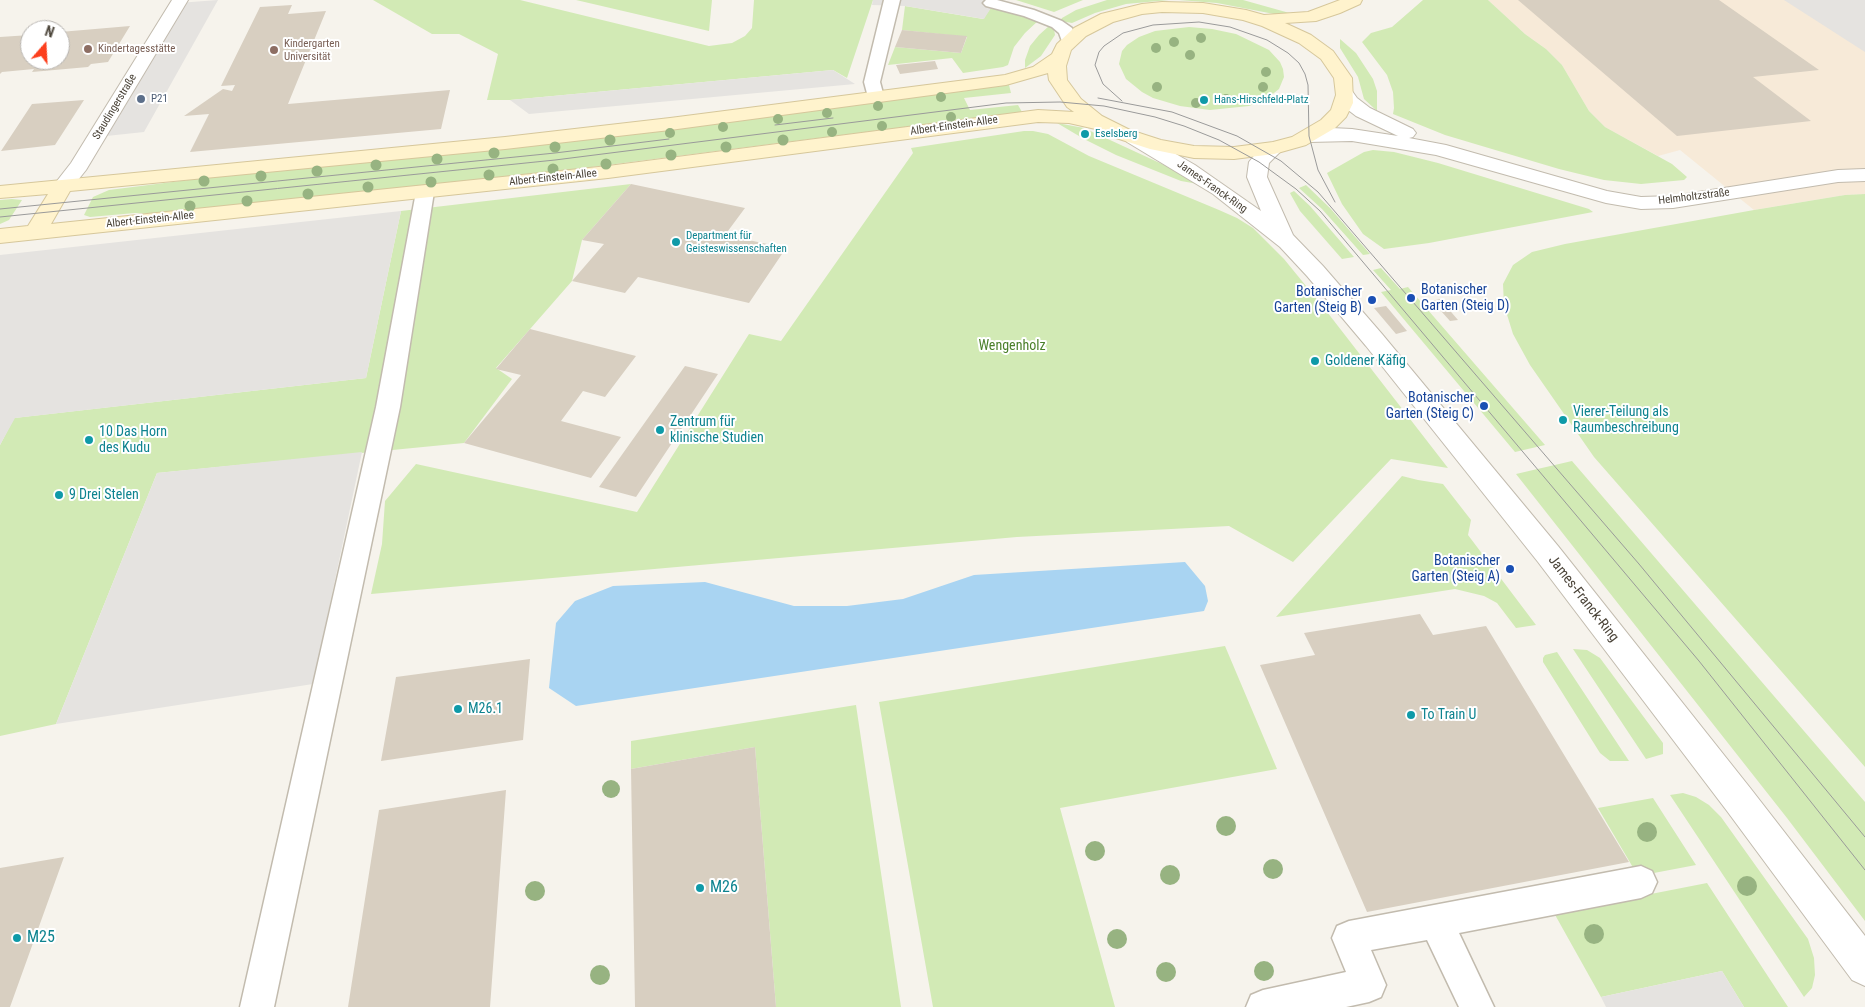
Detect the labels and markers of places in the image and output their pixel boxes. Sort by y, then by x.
place label: Kindergarten Universität [284,37,340,63]
place label: Kindertagesstätte [98,42,175,56]
marker: Kindertagesstätte [82,43,94,55]
marker: Kindergarten Universität [268,44,280,56]
place label: P21 [151,92,168,106]
marker: P21 [135,93,147,105]
place label: Hans-Hirschfeld-Platz [1214,93,1308,107]
marker: Hans-Hirschfeld-Platz [1198,94,1210,106]
place label: Eselsberg [1095,127,1137,141]
marker: Eselsberg [1079,128,1091,140]
place label: Department für Geisteswissenschaften [686,229,787,255]
marker: Department für Geisteswissenschaften [670,236,682,248]
place label: Botanischer Garten (Steig D) [1421,282,1509,314]
place label: Botanischer Garten (Steig B) [1274,284,1362,316]
marker: Botanischer Garten (Steig D) [1405,292,1417,304]
marker: Botanischer Garten (Steig B) [1366,294,1378,306]
place label: Goldener Käfig [1325,353,1406,369]
marker: Goldener Käfig [1309,355,1321,367]
place label: Botanischer Garten (Steig C) [1386,390,1474,422]
marker: Botanischer Garten (Steig C) [1478,400,1490,412]
place label: Vierer-Teilung als Raumbeschreibung [1573,404,1679,437]
place label: Zentrum für klinische Studien [670,414,764,447]
marker: Vierer-Teilung als Raumbeschreibung [1557,414,1569,426]
place label: 10 Das Horn des Kudu [99,424,167,457]
marker: Zentrum für klinische Studien [654,424,666,436]
marker: 10 Das Horn des Kudu [83,434,95,446]
place label: 9 Drei Stelen [69,487,139,503]
marker: 9 Drei Stelen [53,489,65,501]
place label: Botanischer Garten (Steig A) [1411,553,1500,586]
marker: Botanischer Garten (Steig A) [1504,563,1516,575]
place label: M26.1 [468,701,503,717]
marker: M26.1 [452,703,464,715]
place label: To Train U [1421,707,1476,723]
marker: To Train U [1405,709,1417,721]
place label: M26 [710,878,738,898]
marker: M26 [694,882,706,894]
place label: M25 [27,928,55,948]
marker: M25 [11,932,23,944]

